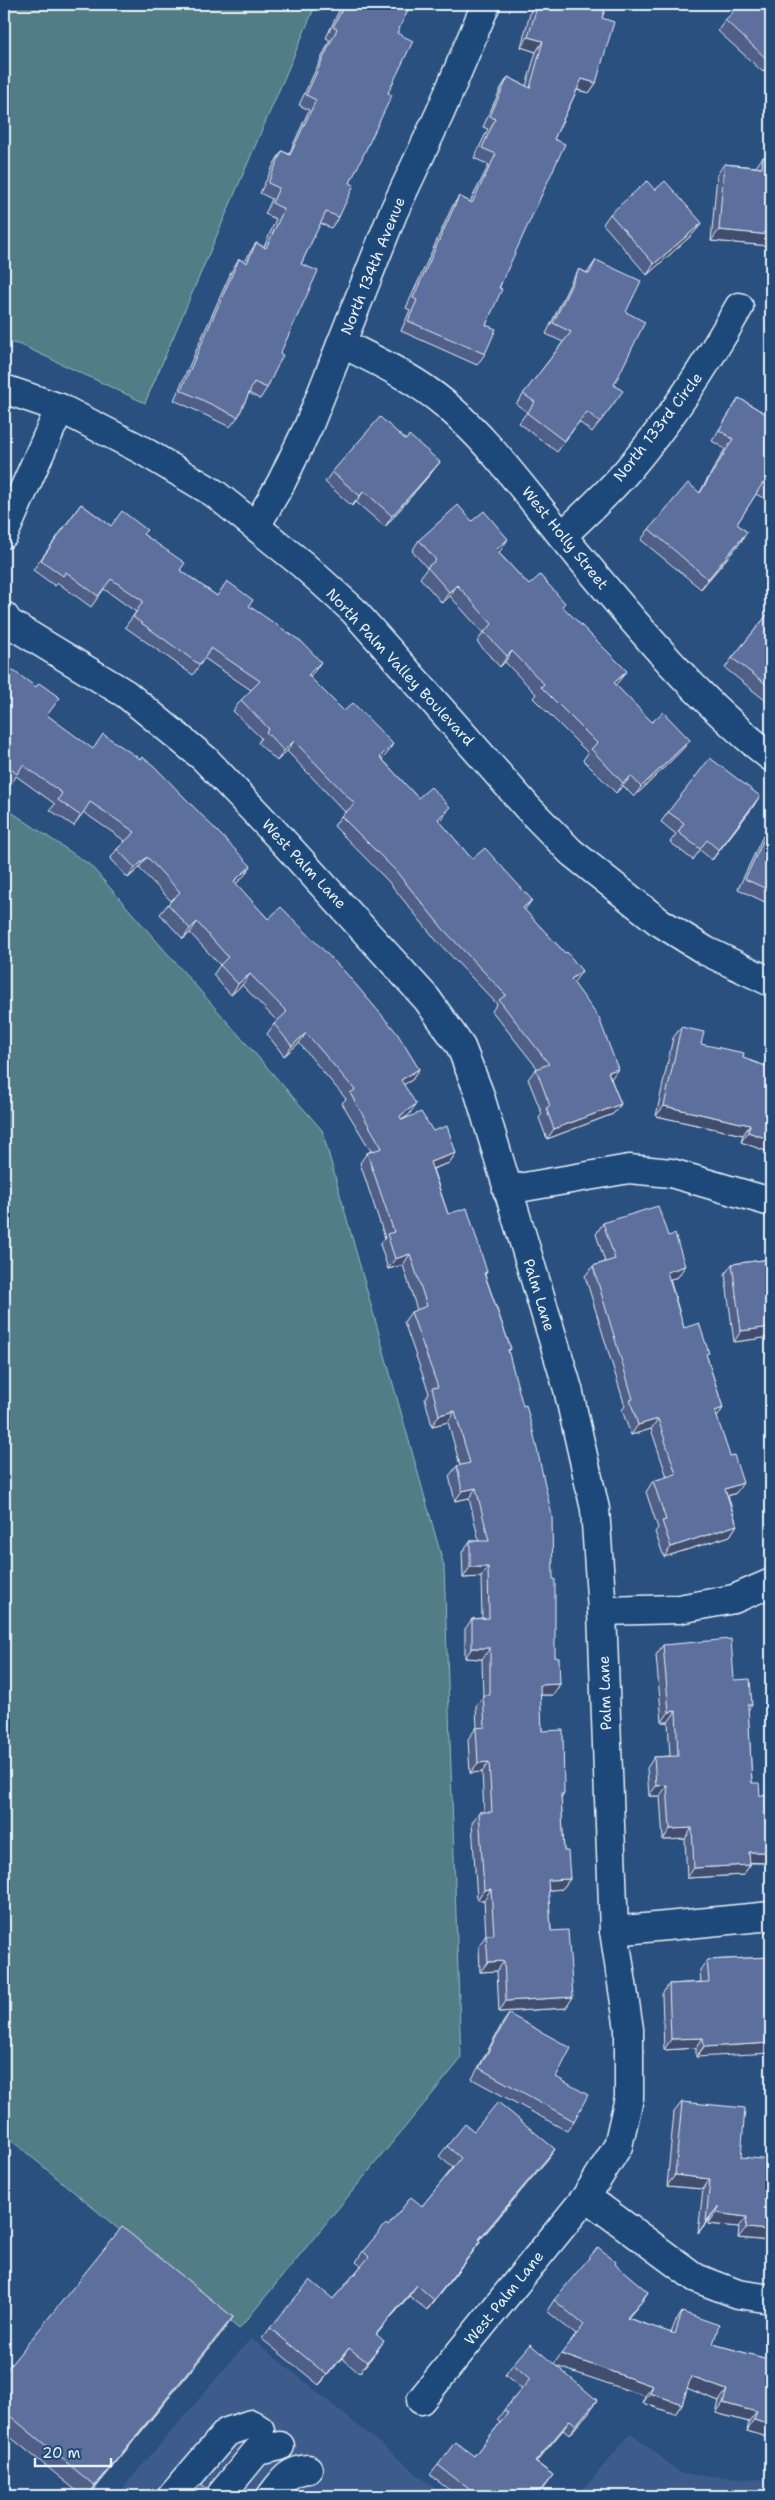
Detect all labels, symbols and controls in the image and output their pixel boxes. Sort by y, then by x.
street label: North 134th Avenue [336,194,410,338]
street label: North 133rd Circle [609,368,707,486]
street label: West Holly Street [517,482,613,594]
street label: North Palm Valley Boulevard [322,584,479,750]
street label: West Palm Lane [257,815,351,913]
street label: Palm Lane [519,1256,559,1334]
street label: Palm Lane [594,1655,616,1731]
street label: West Palm Lane [460,2247,548,2349]
scale bar [35,2435,111,2467]
text: 20 m [42,2443,81,2463]

